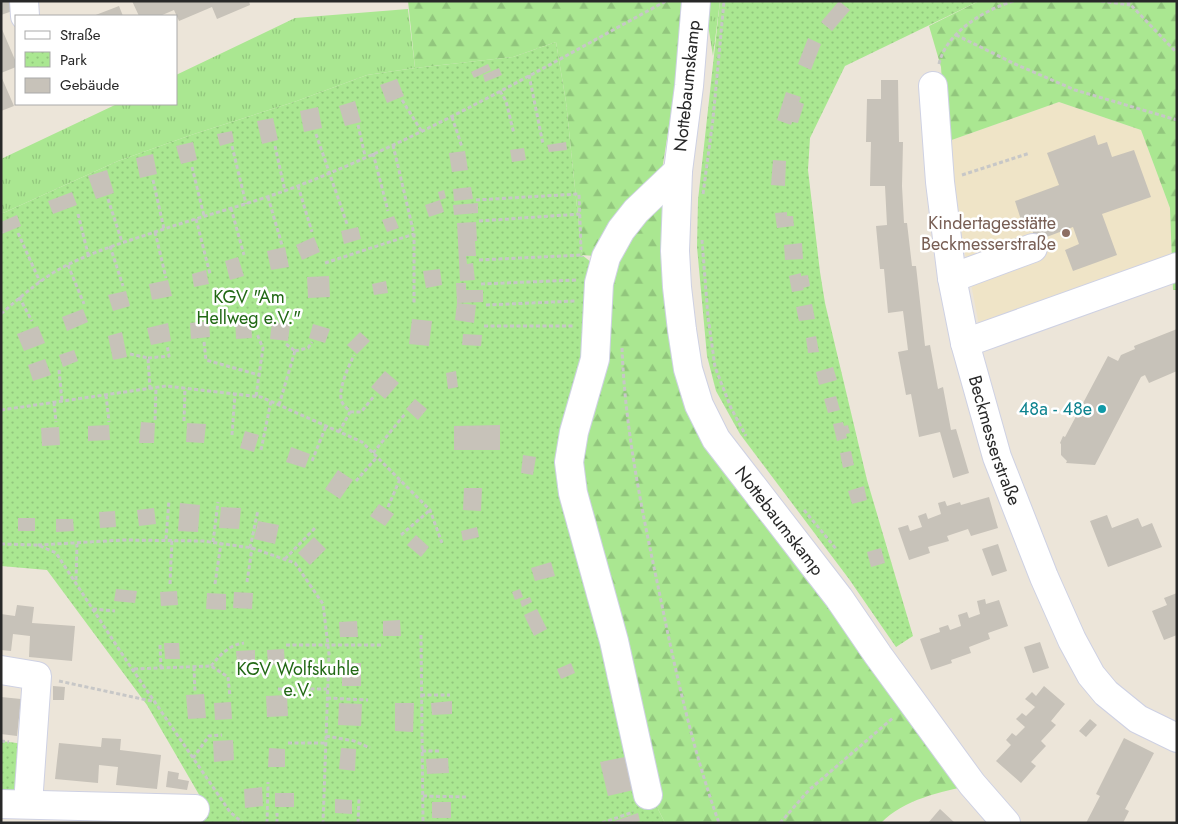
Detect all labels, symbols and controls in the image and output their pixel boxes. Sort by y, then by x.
legend [15,15,178,105]
street label: Nottebaumskamp [667,19,707,153]
text: Straße [60,24,101,46]
text: Park [60,49,87,71]
text: Gebäude [60,74,120,96]
place label: Kindertagesstätte Beckmesserstraße [921,210,1056,257]
marker: Kindertagesstätte Beckmesserstraße [1060,227,1072,239]
park label: KGV "Am Hellweg e.V." [197,284,301,331]
street label: Beckmesserstraße [962,372,1028,509]
place label: 48a - 48e [1019,396,1092,422]
marker: 48a - 48e [1096,403,1108,415]
street label: Nottebaumskamp [729,461,830,581]
park label: KGV Wolfskuhle e.V. [237,656,359,703]

